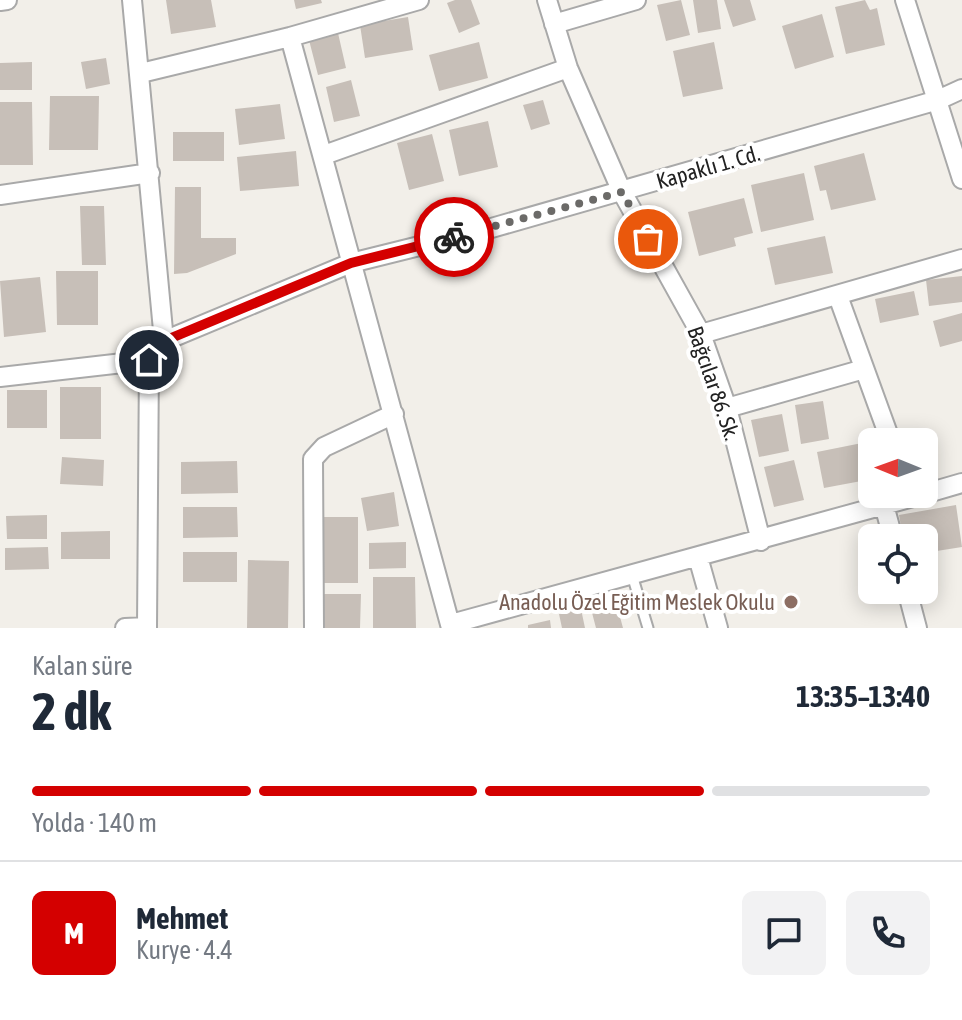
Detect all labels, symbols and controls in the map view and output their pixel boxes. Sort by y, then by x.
street label: Kapaklı 1. Cd. [653,140,763,194]
courier [414,197,494,277]
pin [614,205,682,273]
icon: bike [432,215,476,259]
icon: bag [626,217,670,261]
street label: Bağcılar 86. Sk. [682,323,746,444]
pin [115,326,183,394]
icon: home [127,338,171,382]
north arrow [858,428,938,508]
map controls [858,428,938,604]
button: locate [858,524,938,604]
place label: Anadolu Özel Eğitim Meslek Okulu [499,589,775,615]
marker: Anadolu Özel Eğitim Meslek Okulu [782,593,800,611]
text: Kalan süre [32,651,133,681]
text: 13:35–13:40 [796,679,930,713]
text: 2 dk [32,681,111,741]
text: Yolda · 140 m [32,808,157,838]
button: chat [742,891,826,975]
button: phone [846,891,930,975]
text: Mehmet [136,901,228,935]
text: M [64,916,84,950]
text: Kurye · 4.4 [136,935,233,965]

